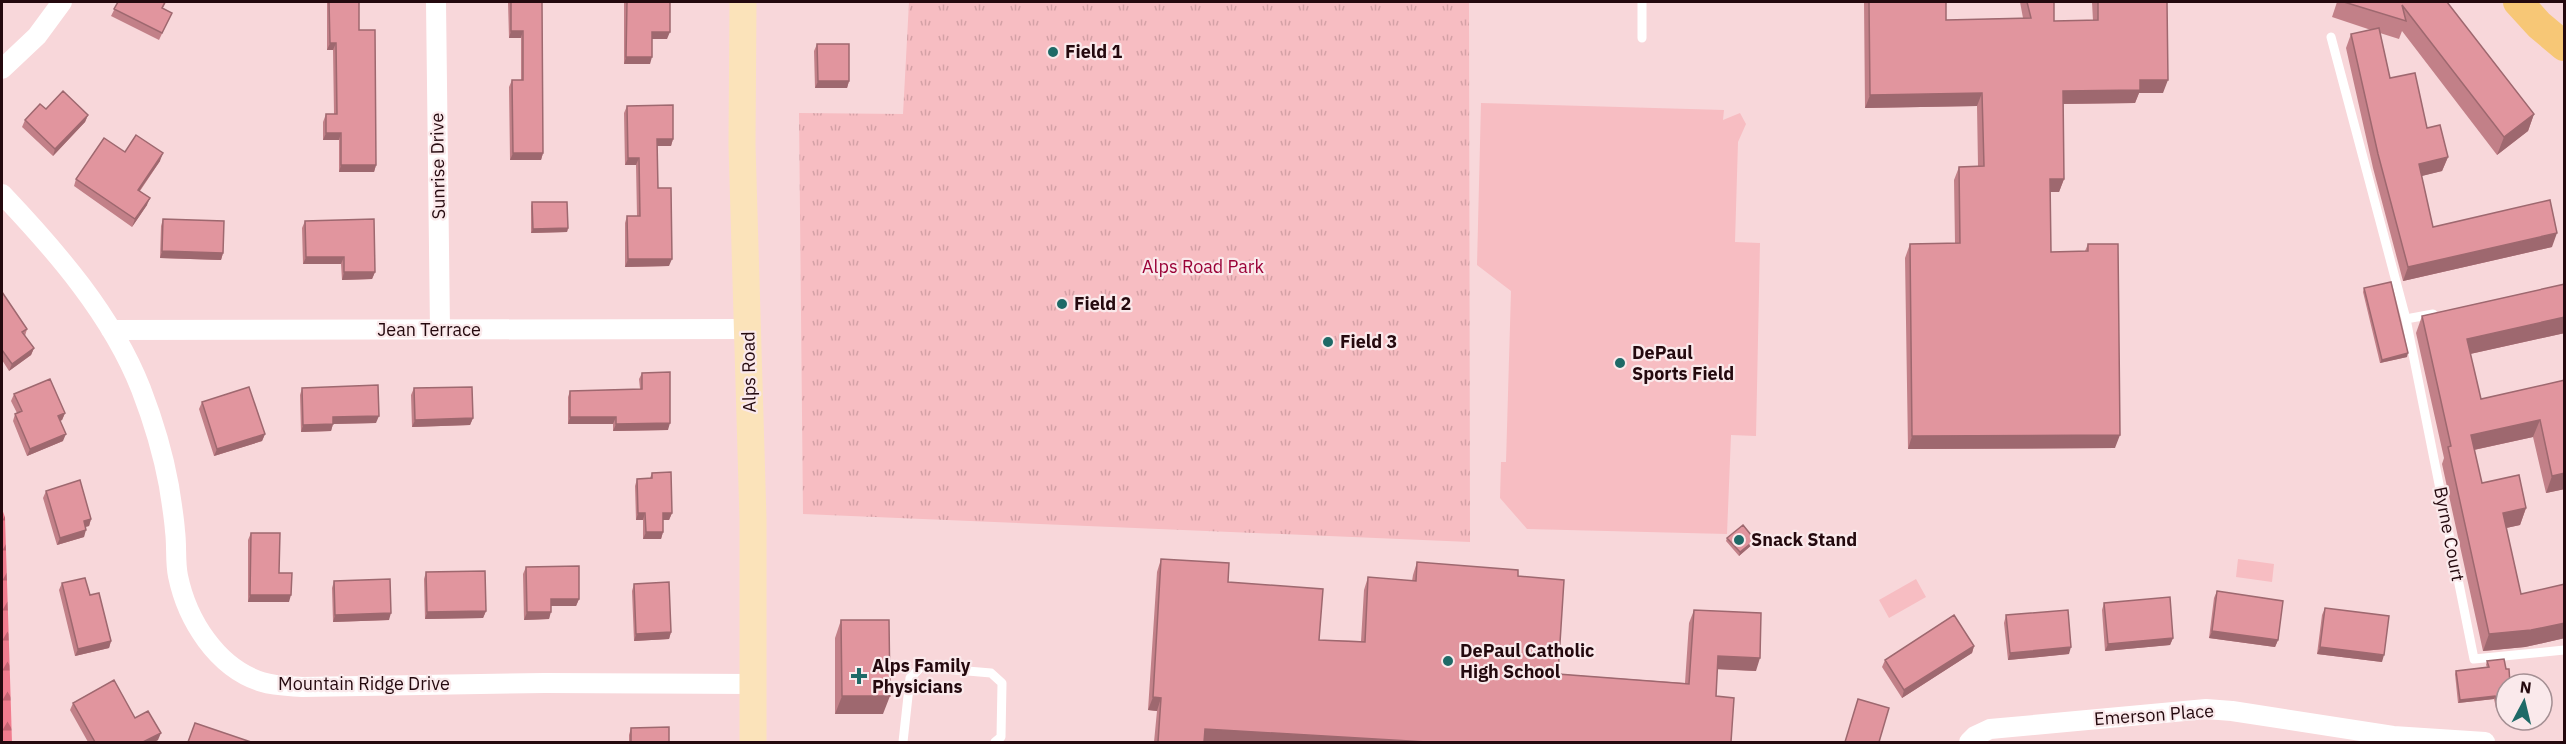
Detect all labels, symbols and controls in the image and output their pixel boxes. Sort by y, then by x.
place label: Field 1 [1065,40,1122,63]
marker: Field 1 [1046,45,1060,59]
street label: Sunrise Drive [425,112,450,220]
park label: Alps Road Park [1142,255,1264,278]
place label: Field 2 [1074,292,1131,315]
marker: Field 2 [1055,297,1069,311]
street label: Jean Terrace [377,318,481,341]
place label: Field 3 [1340,330,1397,353]
street label: Alps Road [736,331,761,413]
marker: Field 3 [1321,335,1335,349]
place label: DePaul Sports Field [1632,341,1734,385]
marker: DePaul Sports Field [1613,356,1627,370]
street label: Byrne Court [2429,485,2470,583]
place label: Snack Stand [1751,528,1857,551]
marker: Snack Stand [1732,533,1746,547]
place label: DePaul Catholic High School [1460,639,1594,683]
place label: Alps Family Physicians [872,654,971,698]
marker: DePaul Catholic High School [1441,654,1455,668]
marker: Alps Family Physicians [850,667,868,685]
street label: Mountain Ridge Drive [278,672,450,695]
north arrow [2494,672,2554,732]
text: N [2519,676,2533,698]
street label: Emerson Place [2093,699,2215,730]

